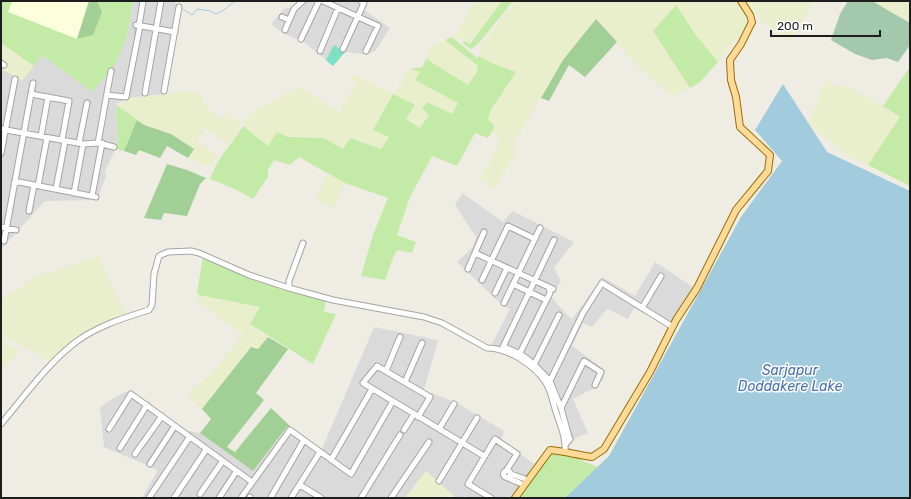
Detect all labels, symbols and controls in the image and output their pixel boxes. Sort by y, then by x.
scale bar [771,12,880,38]
text: 200 m [777,19,813,33]
water label: Sarjapur Doddakere Lake [738,362,842,395]

